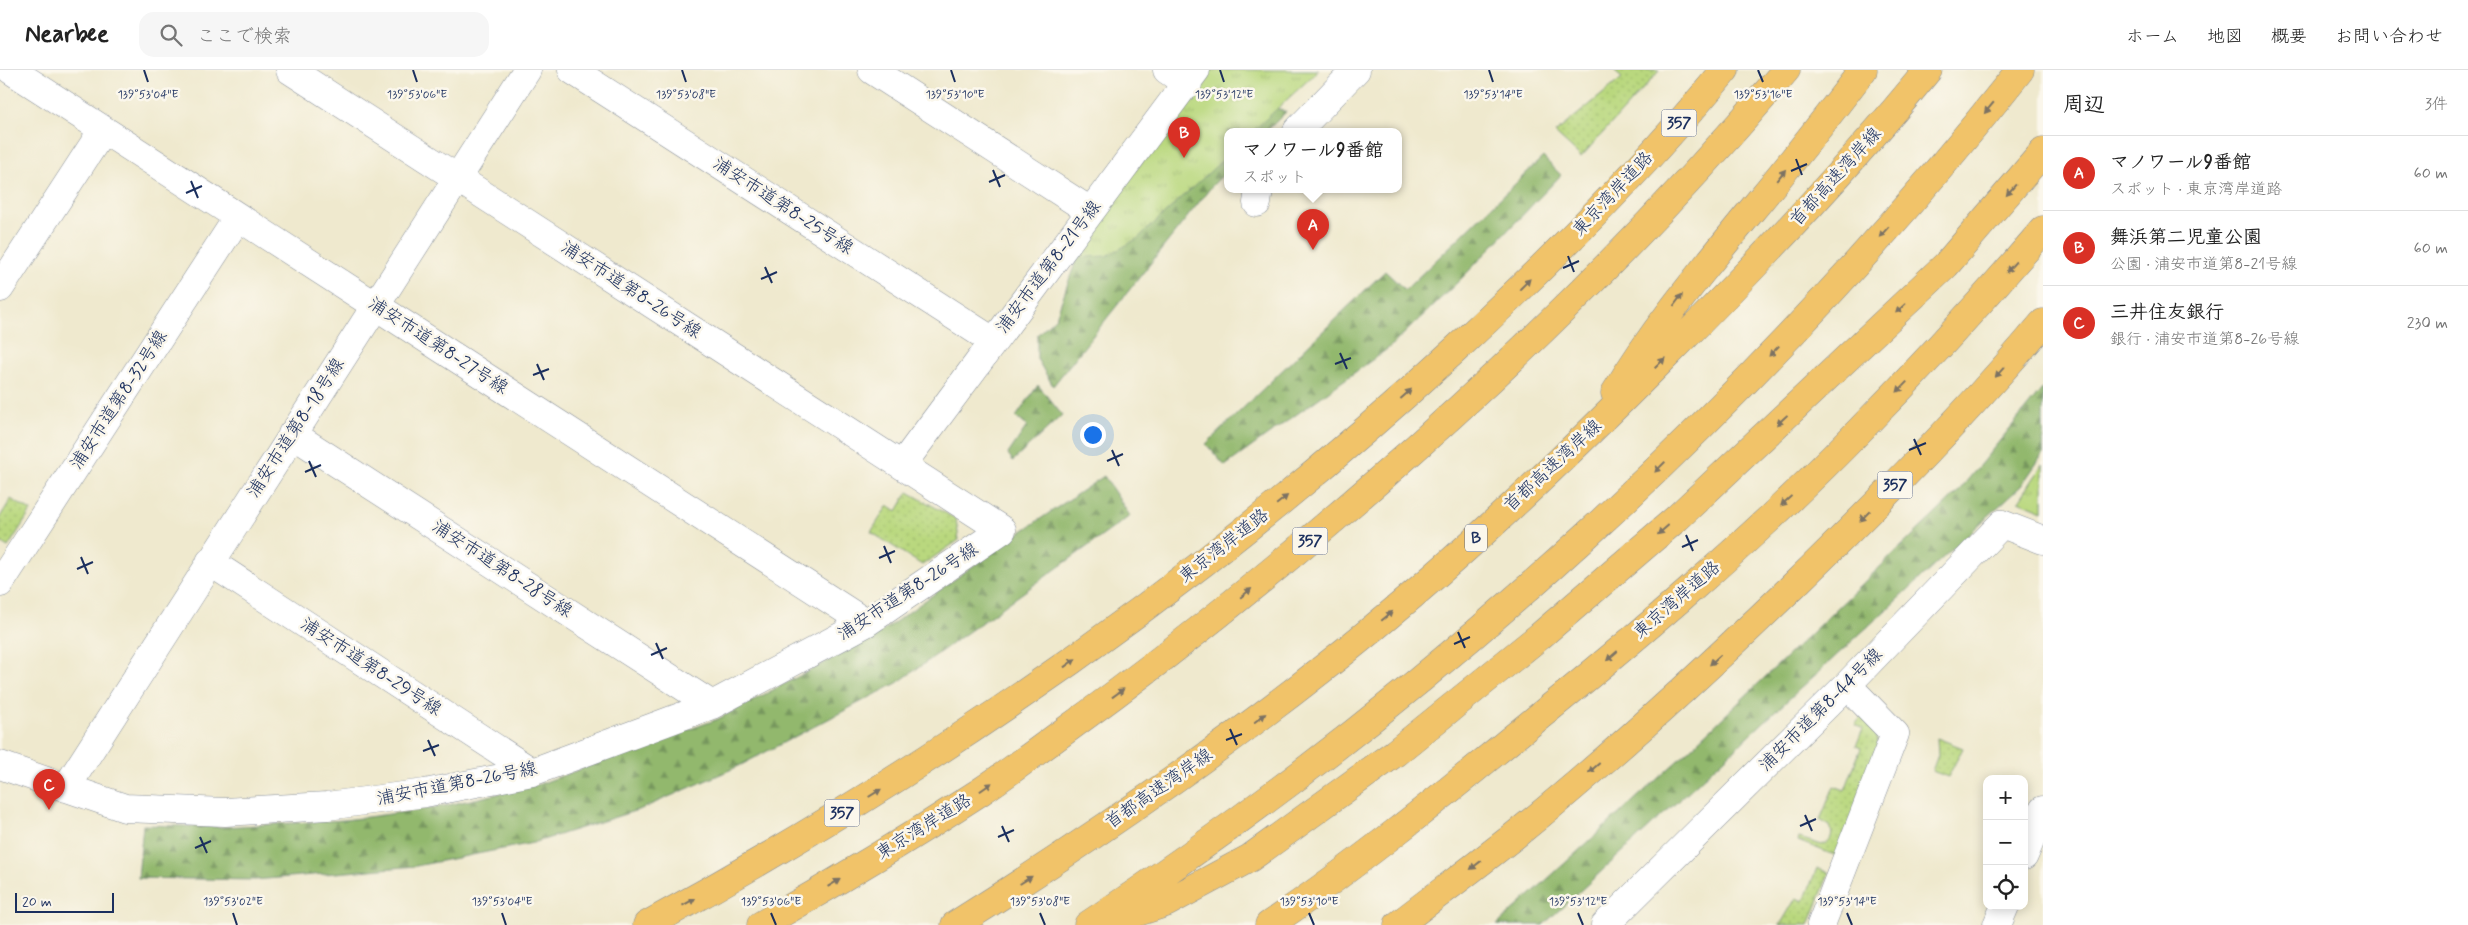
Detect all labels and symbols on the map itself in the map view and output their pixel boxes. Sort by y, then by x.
text: 139°53'04"E [118,87,179,103]
text: 139°53'06"E [387,87,447,103]
text: 139°53'08"E [656,87,716,103]
text: 139°53'10"E [925,87,985,103]
text: 139°53'12"E [1195,87,1253,103]
text: 139°53'14"E [1463,87,1523,103]
text: 139°53'16"E [1733,87,1793,103]
one-way arrow [1984,101,1995,114]
road number: 357 [1662,110,1696,136]
pin: B [1168,117,1200,158]
street label: 首都高速湾岸線 [1785,122,1887,232]
street label: 東京湾岸道路 [1567,146,1659,242]
street label: 浦安市道第8-25号線 [708,152,858,260]
one-way arrow [1776,168,1787,181]
one-way arrow [2006,183,2017,196]
street label: 浦安市道第8-21号線 [991,196,1107,338]
pin: A [1297,209,1329,250]
one-way arrow [1878,225,1890,237]
street label: 浦安市道第8-26号線 [556,236,706,344]
one-way arrow [2006,261,2017,274]
one-way arrow [1518,278,1530,290]
street label: 浦安市道第8-27号線 [363,292,513,400]
one-way arrow [1673,293,1683,307]
one-way arrow [1895,302,1907,314]
street label: 浦安市道第8-32号線 [65,326,173,474]
one-way arrow [1768,345,1780,357]
street label: 浦安市道第8-18号線 [242,353,350,503]
one-way arrow [1653,357,1665,369]
one-way arrow [1994,366,2006,378]
one-way arrow [1896,381,1908,393]
one-way arrow [1399,389,1412,400]
street label: 首都高速湾岸線 [1499,414,1607,518]
one-way arrow [1777,414,1789,426]
your location [1080,422,1106,448]
one-way arrow [1654,461,1666,473]
road number: 357 [1878,472,1912,498]
one-way arrow [1275,494,1288,505]
one-way arrow [1780,495,1792,507]
street label: 東京湾岸道路 [1174,503,1274,589]
one-way arrow [1859,510,1871,522]
street label: 浦安市道第8-28号線 [427,515,577,623]
road number: B [1465,524,1487,552]
one-way arrow [1658,524,1670,536]
road number: 357 [1292,528,1328,554]
street label: 浦安市道第8-26号線 [833,538,983,646]
street label: 東京湾岸道路 [1628,556,1726,644]
one-way arrow [1240,588,1253,599]
one-way arrow [1380,611,1393,622]
street label: 浦安市道第8-29号線 [296,612,446,722]
street label: 浦安市道第8-44号線 [1754,643,1888,777]
one-way arrow [1607,650,1619,662]
one-way arrow [1709,654,1721,666]
one-way arrow [1063,657,1076,668]
one-way arrow [1111,688,1125,698]
one-way arrow [1253,712,1266,723]
street label: 首都高速湾岸線 [1101,743,1217,835]
street label: 浦安市道第8-26号線 [375,757,539,811]
one-way arrow [1587,763,1600,774]
pin: C [33,769,65,810]
one-way arrow [979,782,993,792]
one-way arrow [868,788,881,798]
street label: 東京湾岸道路 [872,788,976,866]
road number: 357 [824,800,860,826]
one-way arrow [1469,860,1483,870]
one-way arrow [1019,875,1032,885]
one-way arrow [827,879,840,888]
scale bar [15,890,114,913]
text: 139°53'02"E [203,894,263,910]
text: 139°53'04"E [472,894,533,910]
text: 139°53'06"E [741,894,801,910]
text: 139°53'08"E [1010,894,1070,910]
text: 139°53'10"E [1279,894,1339,910]
text: 139°53'12"E [1549,894,1607,910]
text: 139°53'14"E [1817,894,1877,910]
one-way arrow [683,897,696,906]

